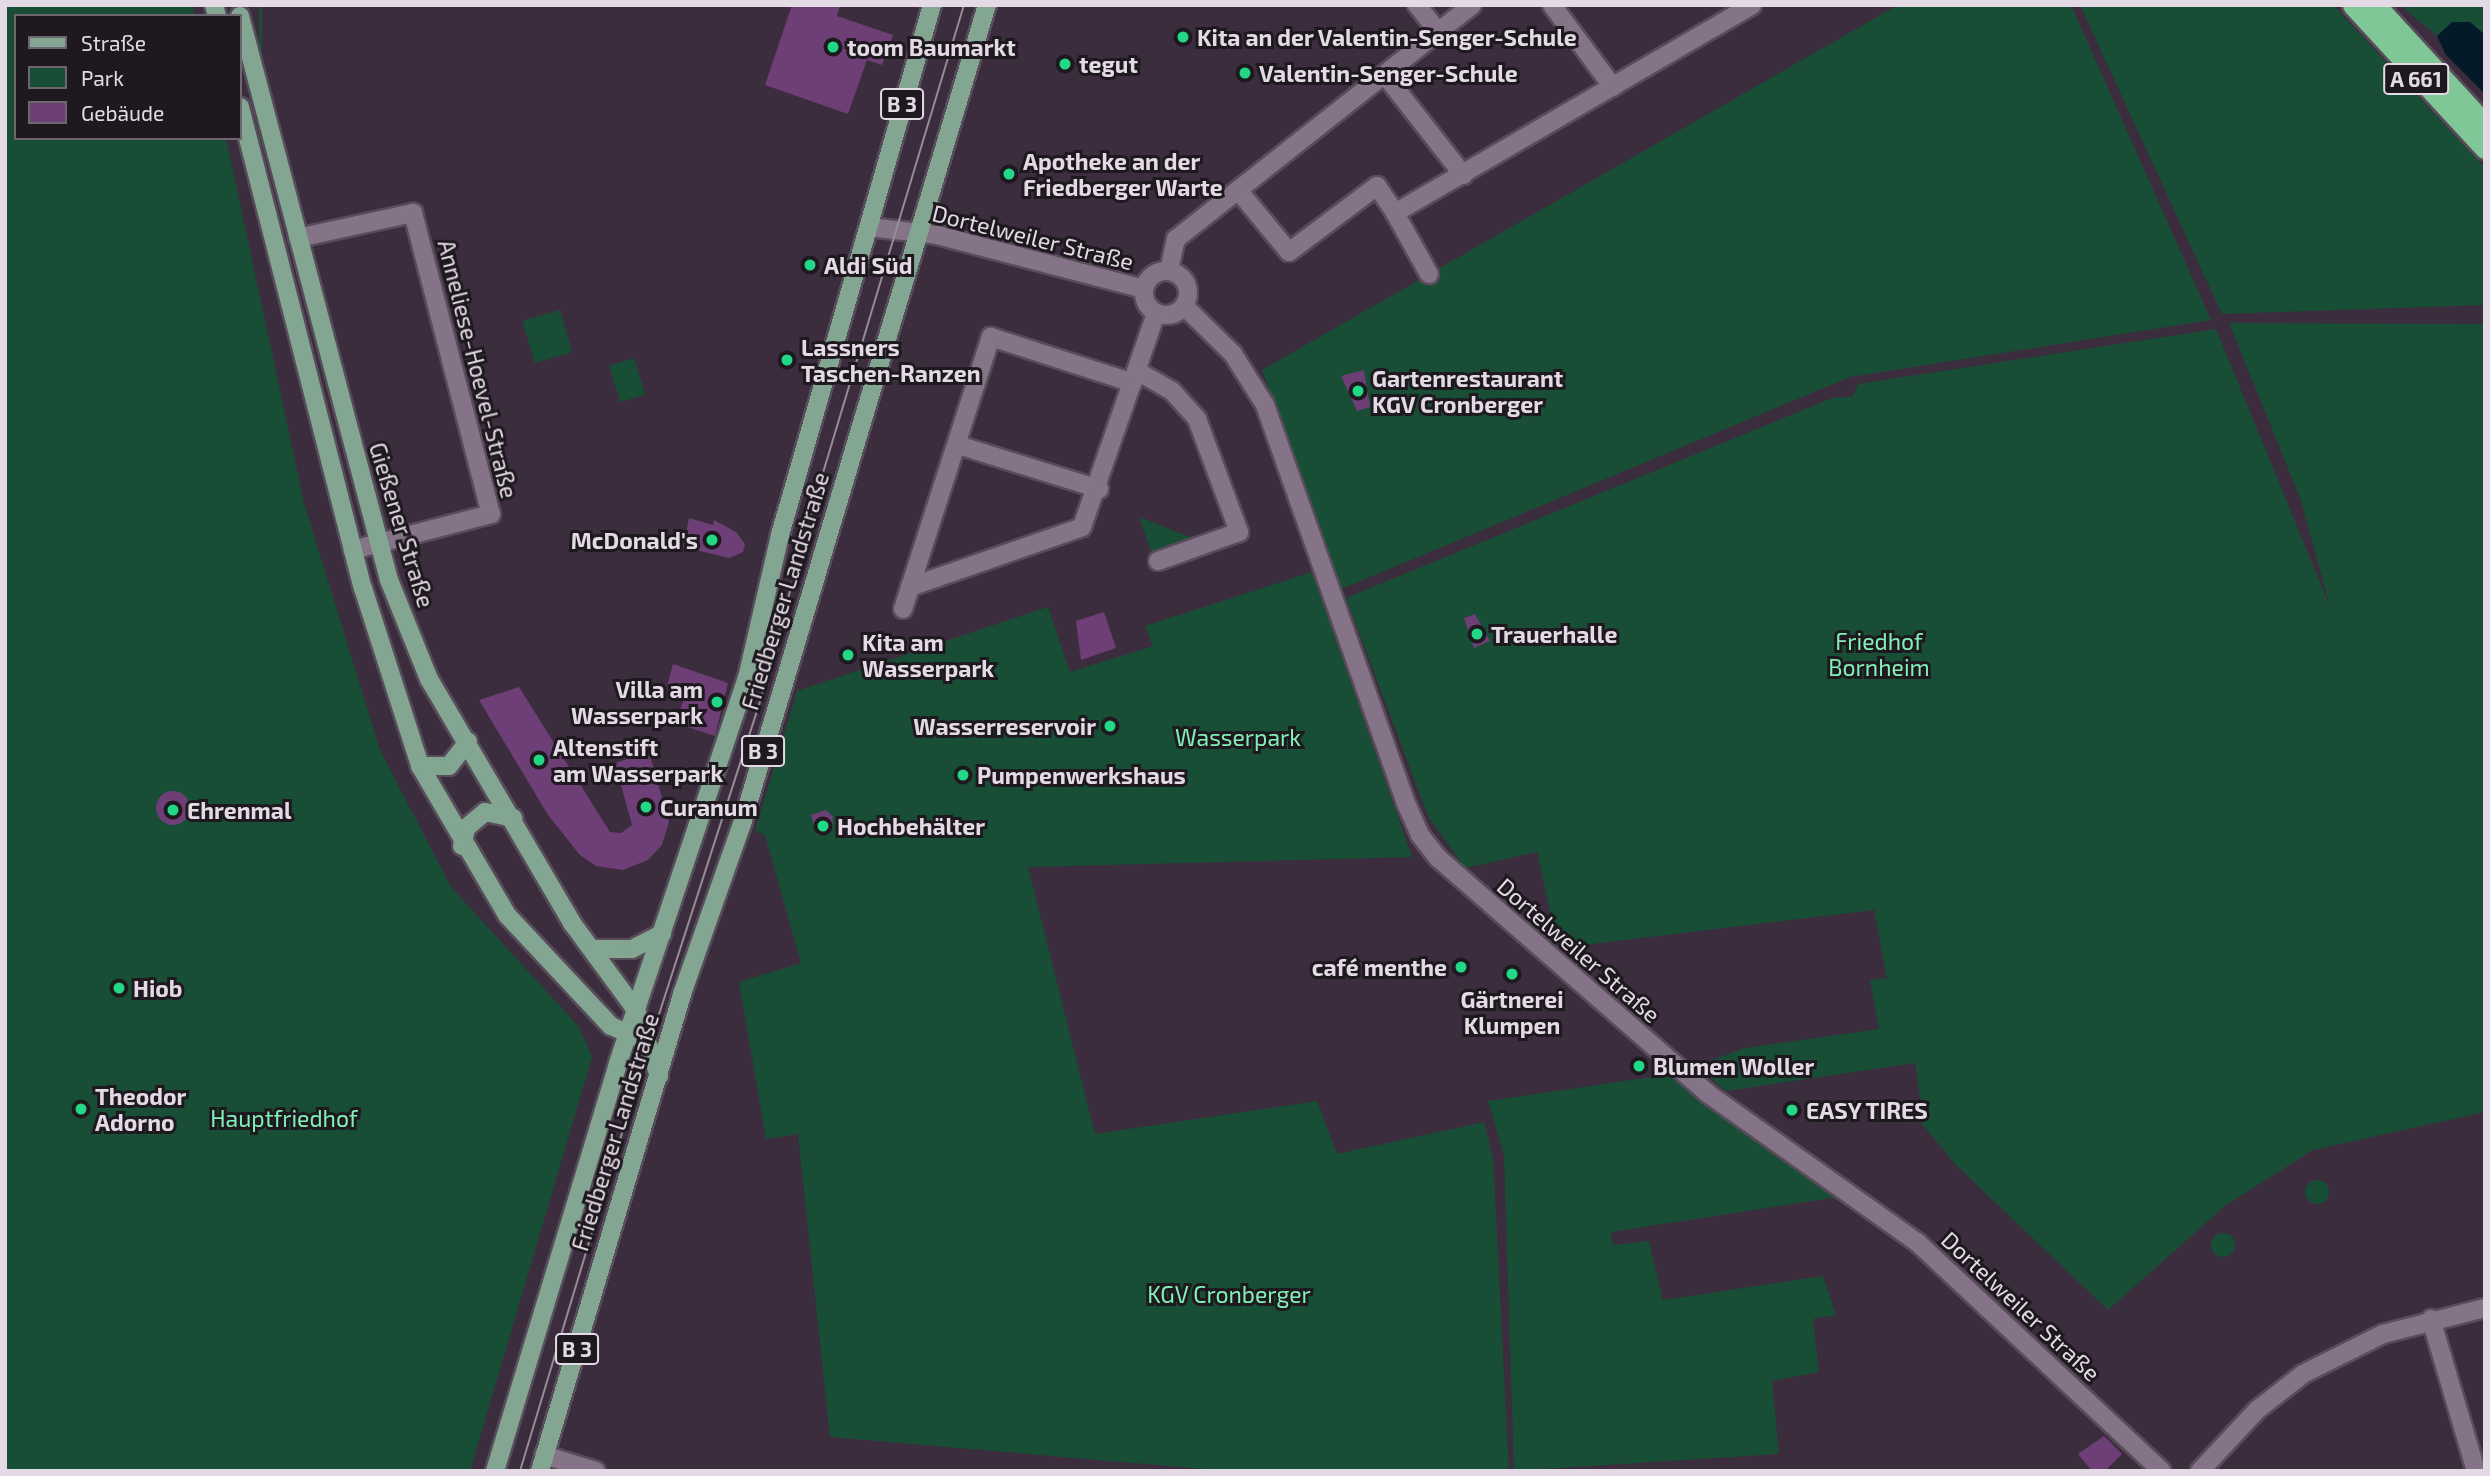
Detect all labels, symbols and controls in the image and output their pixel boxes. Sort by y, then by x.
legend [14,14,242,140]
place label: Kita an der Valentin-Senger-Schule [1197,23,1578,51]
marker: Kita an der Valentin-Senger-Schule [1175,29,1191,45]
text: Straße [81,30,146,55]
place label: toom Baumarkt [847,33,1016,61]
marker: toom Baumarkt [825,39,841,55]
place label: tegut [1079,50,1138,78]
marker: tegut [1057,56,1073,72]
place label: Valentin-Senger-Schule [1259,59,1518,87]
road number: A 661 [2383,62,2449,96]
text: Park [81,65,124,90]
marker: Valentin-Senger-Schule [1237,65,1253,81]
road number: B 3 [879,86,925,122]
text: Gebäude [81,100,164,125]
place label: Apotheke an der Friedberger Warte [1023,147,1223,201]
marker: Apotheke an der Friedberger Warte [1001,166,1017,182]
street label: Dortelweiler Straße [929,199,1137,275]
street label: Anneliese-Hoevel-Straße [433,237,523,501]
place label: Aldi Süd [824,251,912,279]
marker: Aldi Süd [802,257,818,273]
place label: Lassners Taschen-Ranzen [801,333,981,387]
marker: Lassners Taschen-Ranzen [779,352,795,368]
place label: Gartenrestaurant KGV Cronberger [1372,364,1563,418]
marker: Gartenrestaurant KGV Cronberger [1350,383,1366,399]
street label: Gießener Straße [364,439,440,611]
street label: Friedberger Landstraße [736,469,834,713]
place label: McDonald's [571,526,698,554]
marker: McDonald's [704,532,720,548]
place label: Trauerhalle [1491,620,1617,648]
marker: Trauerhalle [1469,626,1485,642]
park label: Friedhof Bornheim [1828,627,1930,681]
place label: Kita am Wasserpark [862,628,994,682]
marker: Kita am Wasserpark [840,647,856,663]
place label: Villa am Wasserpark [571,675,703,729]
marker: Villa am Wasserpark [709,694,725,710]
place label: Wasserreservoir [913,712,1096,740]
marker: Wasserreservoir [1102,718,1118,734]
park label: Wasserpark [1175,723,1301,751]
place label: Altenstift am Wasserpark [553,733,723,787]
road number: B 3 [740,734,786,768]
marker: Altenstift am Wasserpark [531,752,547,768]
place label: Pumpenwerkshaus [977,761,1186,789]
marker: Pumpenwerkshaus [955,767,971,783]
place label: Curanum [660,793,758,821]
place label: Ehrenmal [187,796,291,824]
marker: Curanum [638,799,654,815]
marker: Ehrenmal [165,802,181,818]
place label: Hochbehälter [837,812,985,840]
marker: Hochbehälter [815,818,831,834]
street label: Dortelweiler Straße [1492,872,1666,1028]
place label: café menthe [1312,953,1447,981]
marker: café menthe [1453,959,1469,975]
marker: Gärtnerei Klumpen [1504,966,1520,982]
place label: Hiob [133,974,182,1002]
marker: Hiob [111,980,127,996]
place label: Gärtnerei Klumpen [1460,985,1564,1039]
street label: Friedberger Landstraße [566,1010,664,1254]
place label: Blumen Woller [1653,1052,1814,1080]
marker: Blumen Woller [1631,1058,1647,1074]
place label: Theodor Adorno [95,1082,186,1136]
place label: EASY TIRES [1806,1096,1929,1124]
marker: Theodor Adorno [73,1101,89,1117]
marker: EASY TIRES [1784,1102,1800,1118]
park label: Hauptfriedhof [210,1104,358,1132]
street label: Dortelweiler Straße [1936,1225,2106,1387]
park label: KGV Cronberger [1147,1280,1311,1308]
road number: B 3 [554,1332,600,1366]

